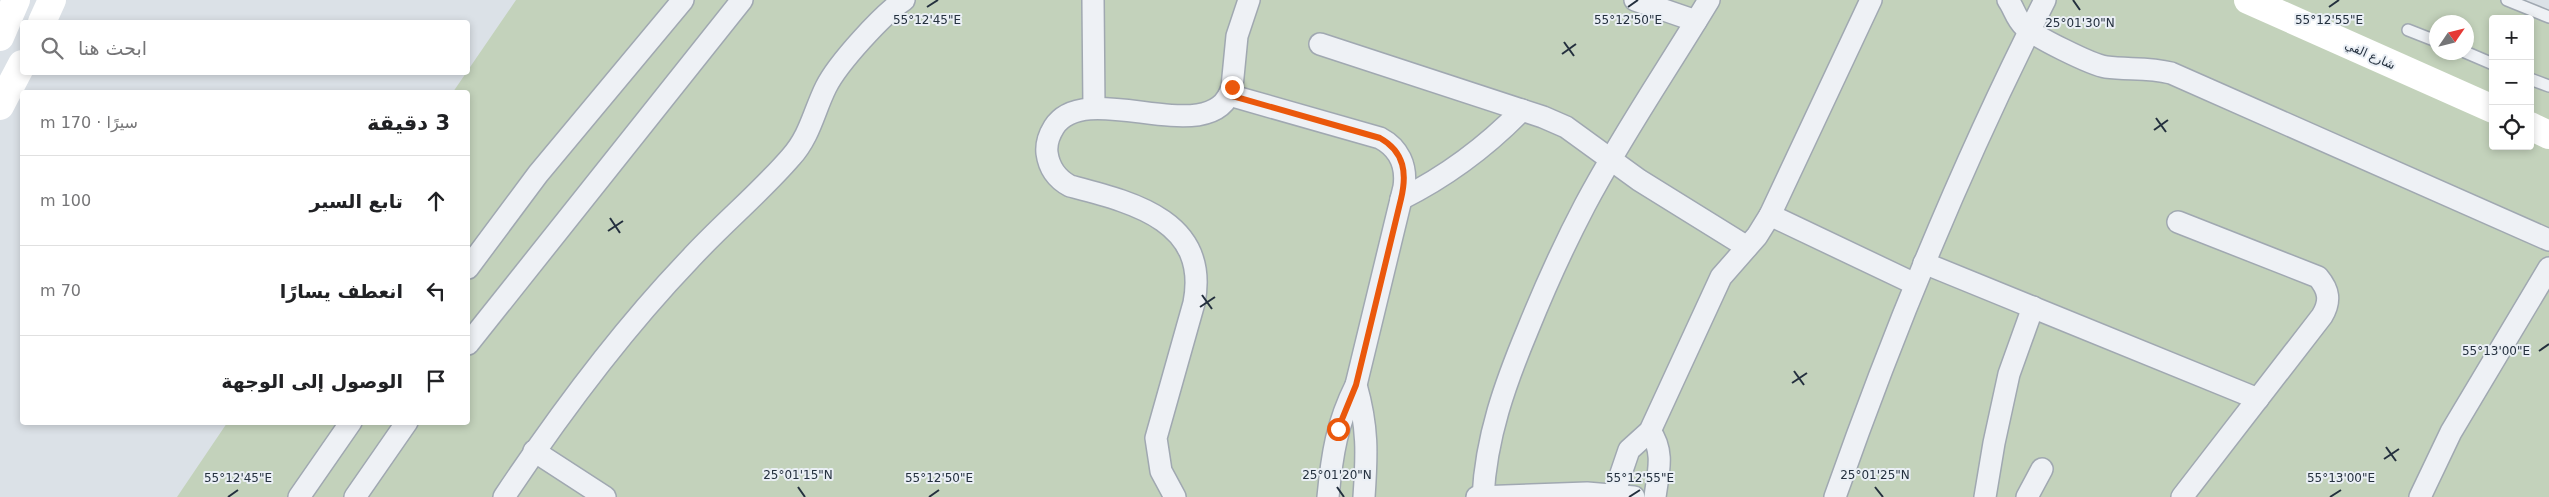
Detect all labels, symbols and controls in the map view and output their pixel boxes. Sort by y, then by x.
text: 55°12'45"E [893,13,961,27]
text: 55°12'50"E [1594,13,1662,27]
text: 55°12'55"E [2295,13,2363,27]
north arrow [2429,15,2474,60]
map controls [2489,15,2534,150]
button: + [2489,15,2534,60]
text: 25°01'30"N [2045,16,2115,30]
search box [20,20,470,75]
icon: search [38,34,66,62]
text: ابحث هنا [78,37,147,59]
street label: شارع الفي [2342,38,2397,73]
button: − [2489,60,2534,105]
route end [1221,76,1244,99]
button: locate [2489,105,2534,150]
text: 3 دقيقة [367,111,450,135]
text: سيرًا · 170 m [40,113,138,132]
icon: ahead [422,187,450,215]
text: تابع السير [309,190,403,212]
text: 100 m [40,191,91,210]
icon: left [422,277,450,305]
text: انعطف يسارًا [280,280,403,302]
text: 70 m [40,281,81,300]
text: 55°13'00"E [2462,344,2530,358]
icon: arrive [422,367,450,395]
text: الوصول إلى الوجهة [221,370,403,392]
route start [1327,418,1350,441]
text: 25°01'15"N [763,468,833,482]
text: 25°01'20"N [1302,468,1372,482]
text: 25°01'25"N [1840,468,1910,482]
text: 55°12'45"E [204,471,272,485]
text: 55°12'50"E [905,471,973,485]
text: 55°12'55"E [1606,471,1674,485]
text: 55°13'00"E [2307,471,2375,485]

